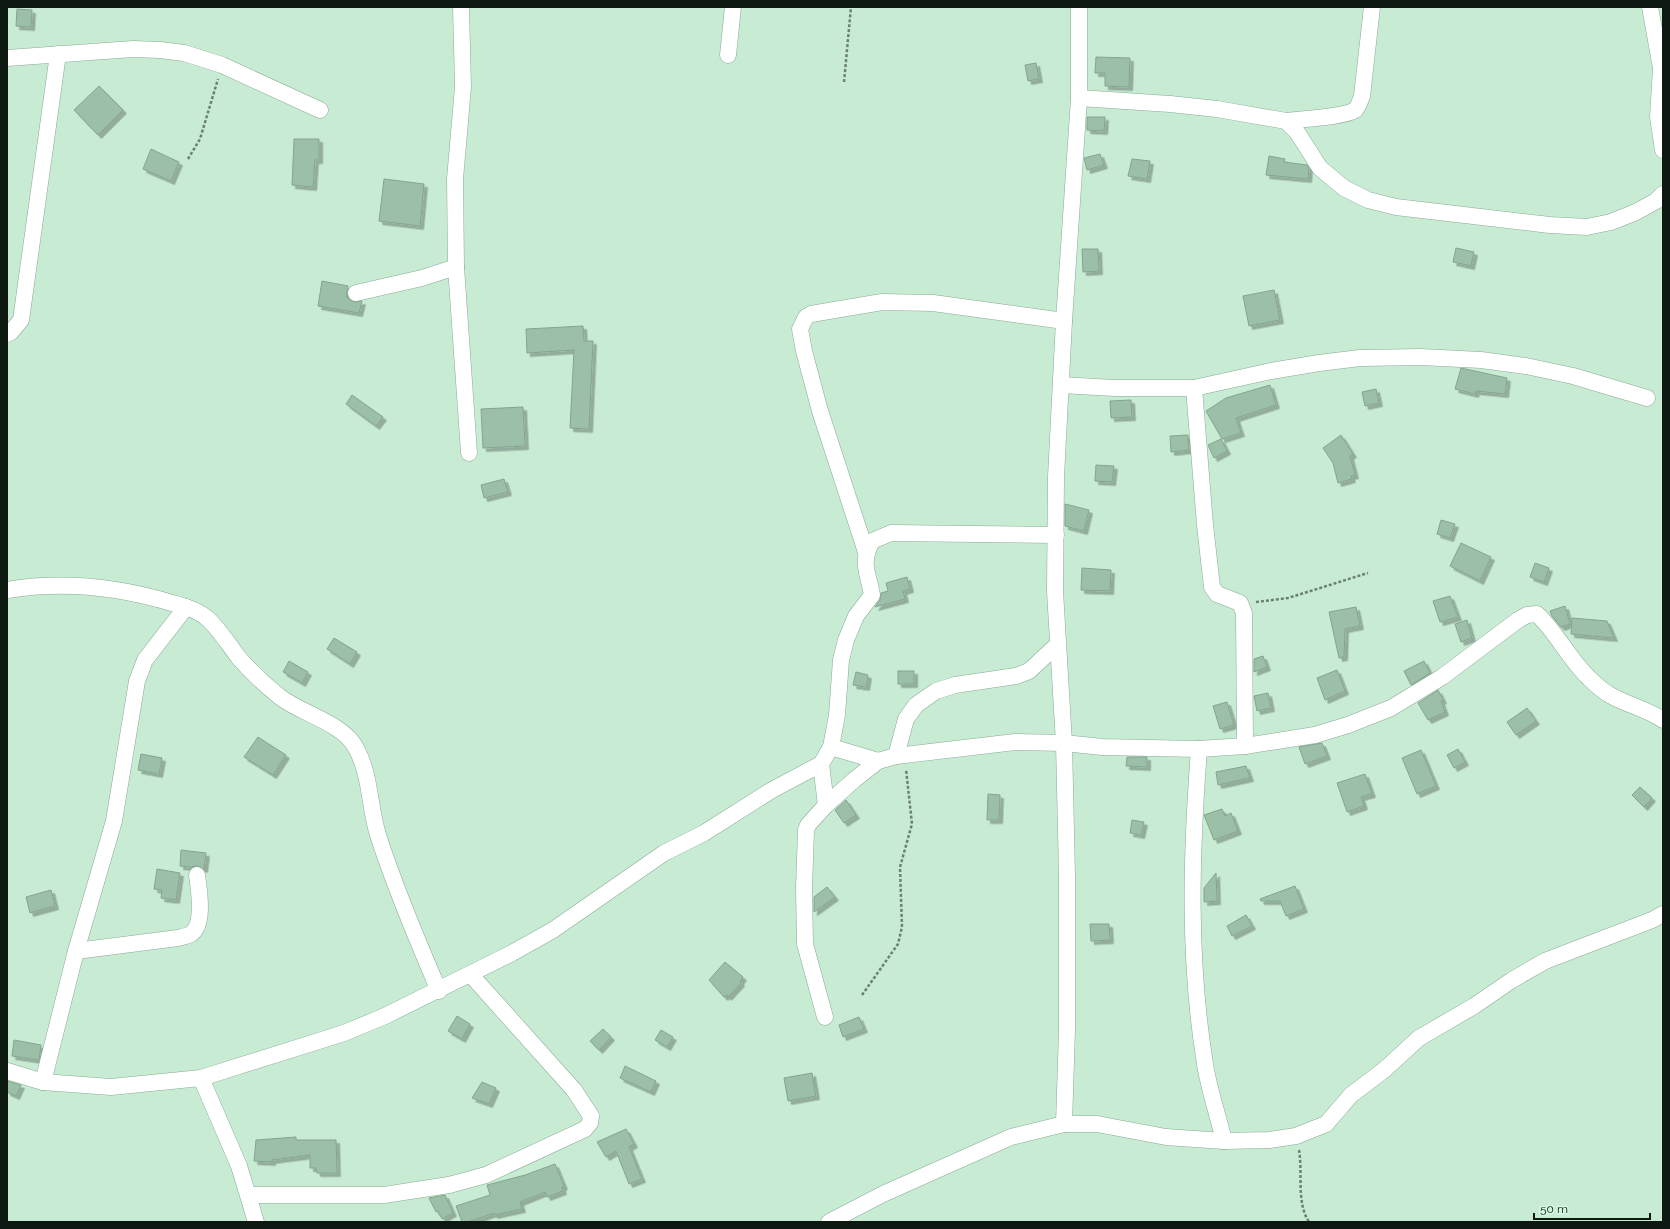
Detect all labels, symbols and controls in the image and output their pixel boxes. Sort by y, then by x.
scale bar [1534,1195,1650,1221]
text: 50 m [1540,1202,1568,1216]

